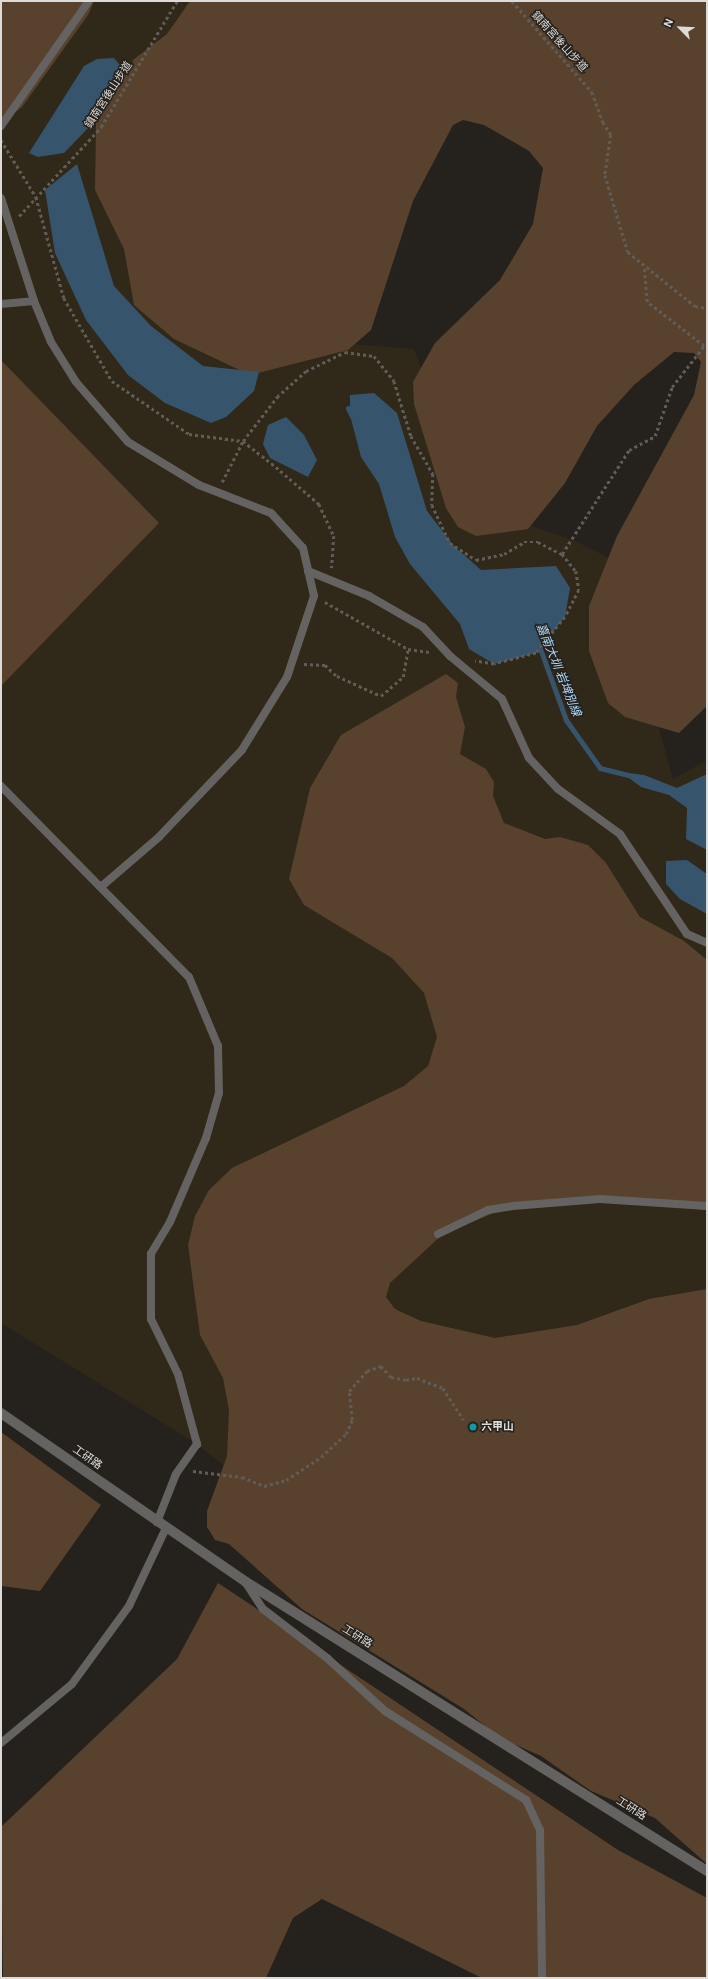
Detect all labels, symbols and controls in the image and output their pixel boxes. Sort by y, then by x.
north arrow [660,8,700,48]
street label: 鎮南宮後山步道 [528,9,590,75]
text: N [661,17,676,29]
street label: 鎮南宮後山步道 [82,59,136,131]
water label: 嘉南大圳 岩埤別線 [533,621,583,719]
place label: 六甲山 [481,1420,514,1434]
marker: 六甲山 [468,1422,478,1432]
street label: 工研路 [70,1443,104,1473]
street label: 工研路 [340,1623,374,1651]
street label: 工研路 [614,1795,648,1823]

